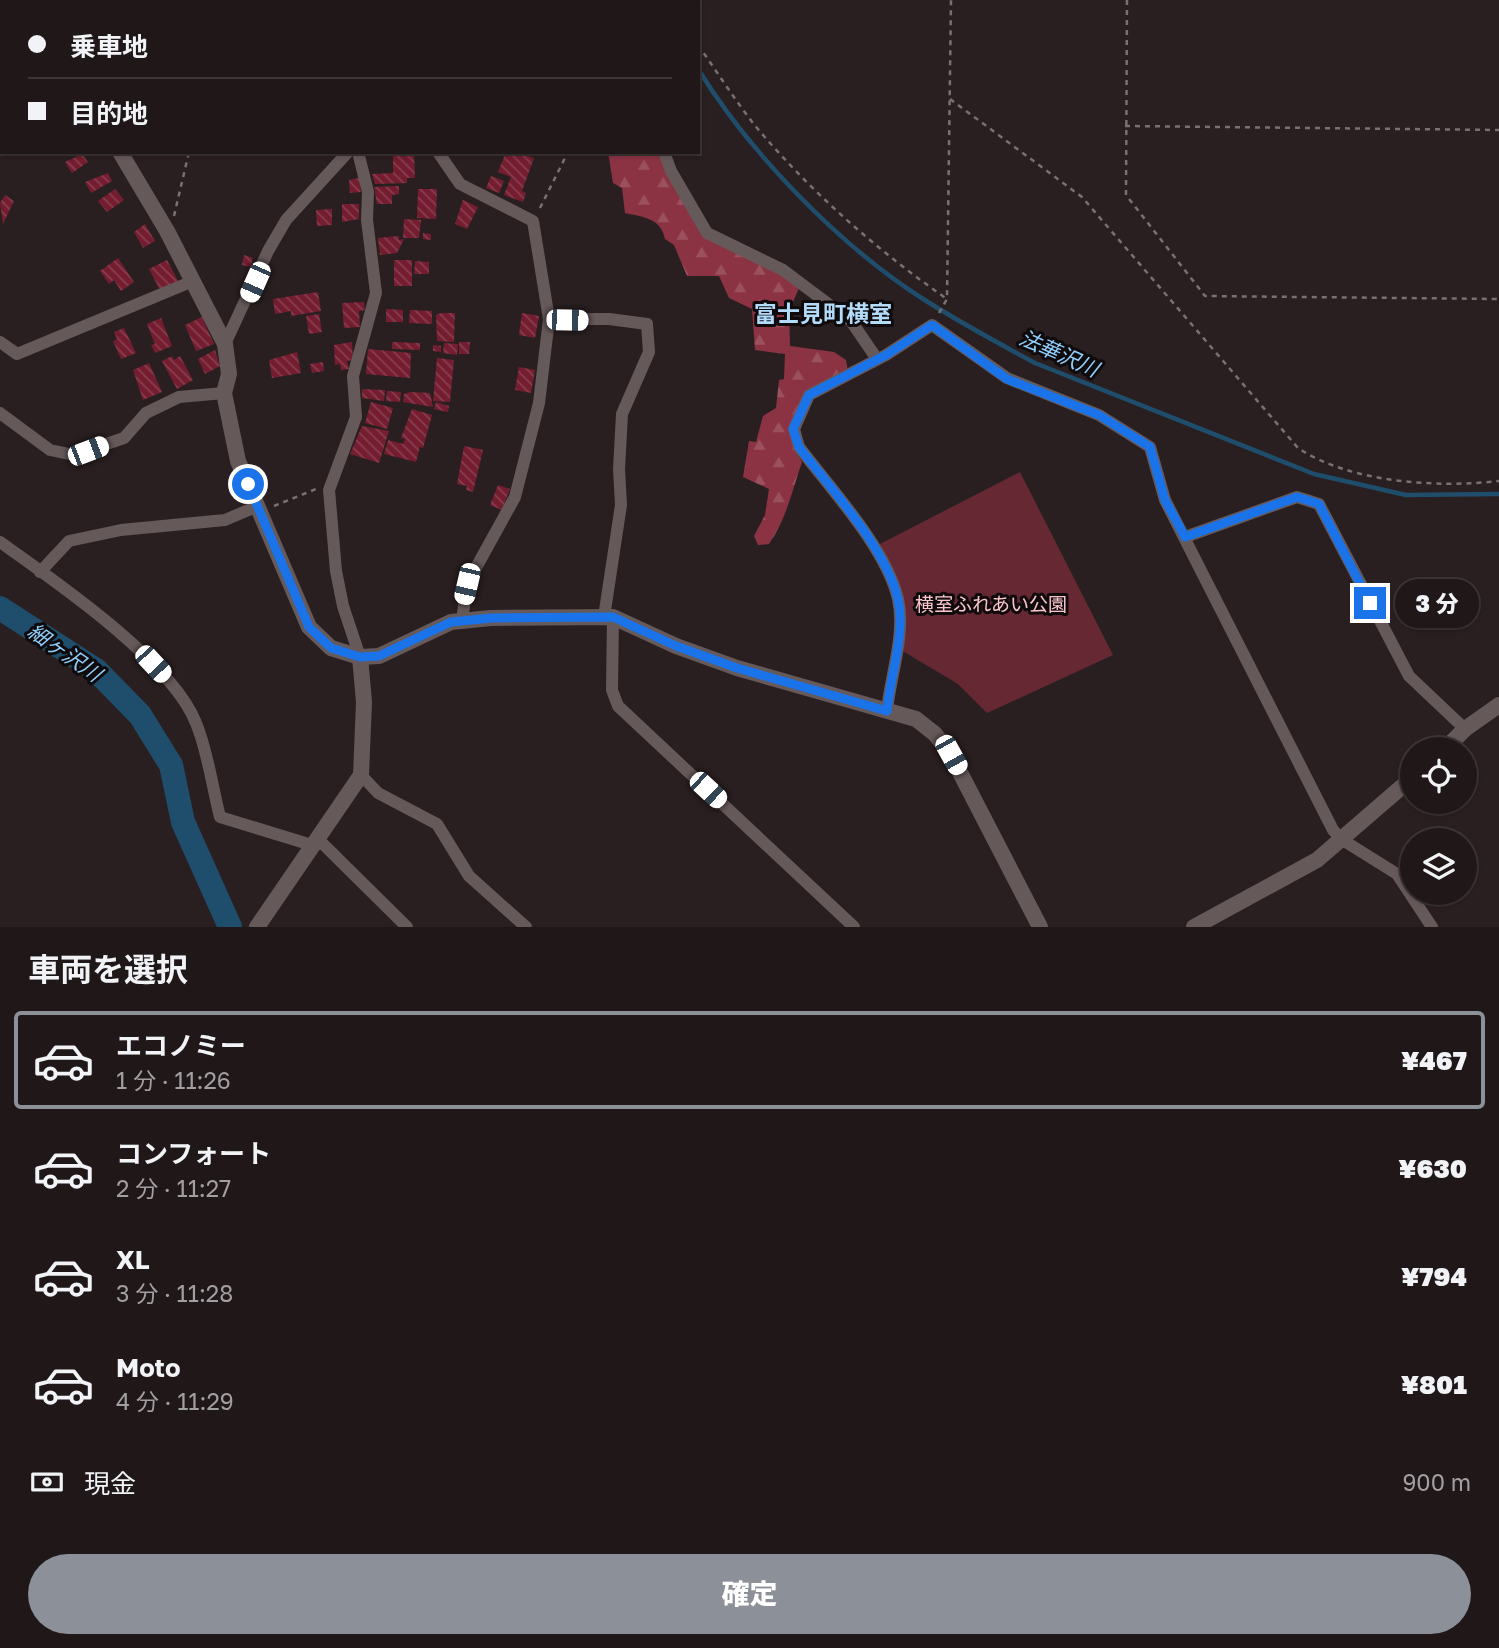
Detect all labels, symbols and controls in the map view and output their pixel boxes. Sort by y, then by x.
text: 乗車地 [70,31,148,62]
text: 目的地 [70,98,148,129]
car [237,259,274,305]
district label: 富士見町横室 [754,299,892,327]
car [546,309,589,331]
water label: 法華沢川 [1015,324,1104,383]
car [65,434,112,468]
route start [232,468,264,500]
car [453,561,482,607]
callout: 3 分 [1394,578,1478,628]
route end [1354,587,1386,619]
text: 3 分 [1415,589,1459,617]
park label: 横室ふれあい公園 [915,592,1067,615]
water label: 細ヶ沢川 [23,617,108,688]
car [131,641,176,687]
car [932,732,971,778]
map controls [1400,737,1477,905]
button: locate [1400,737,1477,814]
car [686,768,731,812]
button: layers [1400,828,1477,905]
text: 車両を選択 [28,950,188,988]
icon: car [32,1029,95,1092]
text: エコノミー [116,1030,246,1061]
text: ¥467 [1401,1045,1467,1076]
text: 1 分 · 11:26 [116,1066,231,1094]
icon: car [32,1137,95,1200]
text: コンフォート [116,1138,271,1169]
text: ¥630 [1398,1153,1467,1184]
text: 2 分 · 11:27 [116,1174,231,1202]
text: XL [116,1244,150,1275]
icon: car [32,1245,95,1308]
text: ¥794 [1401,1261,1467,1292]
text: 3 分 · 11:28 [116,1279,233,1307]
text: Moto [116,1352,181,1383]
icon: car [32,1353,95,1416]
text: ¥801 [1401,1369,1467,1400]
text: 4 分 · 11:29 [116,1387,234,1415]
icon: cash [28,1463,66,1501]
text: 現金 [84,1468,136,1499]
text: 900 m [1402,1468,1471,1496]
button: 確定 [28,1554,1471,1634]

